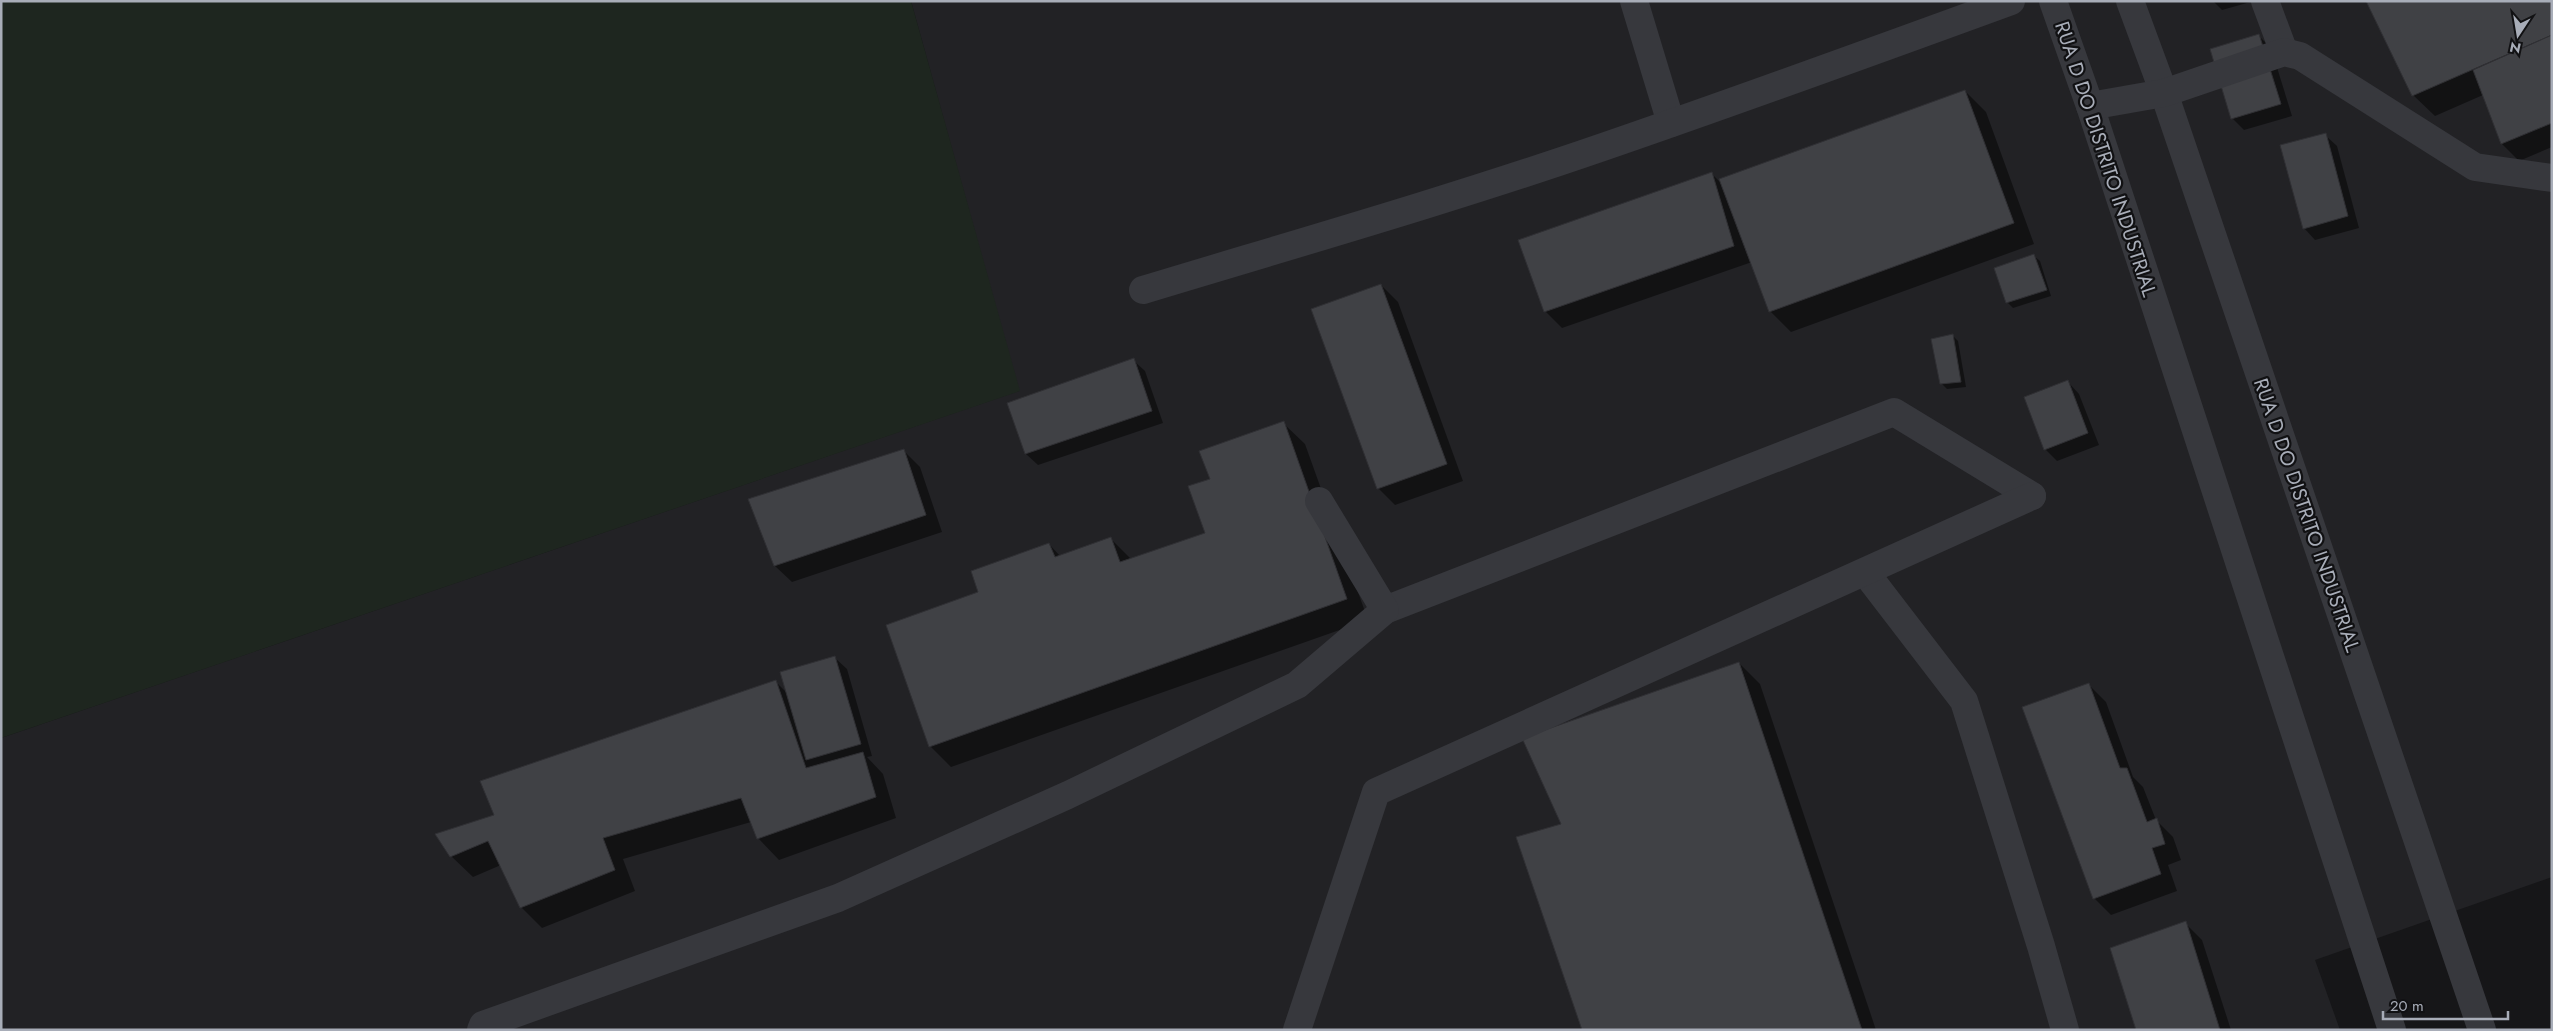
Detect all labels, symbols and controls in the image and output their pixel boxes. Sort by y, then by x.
north arrow [2493,10,2543,60]
street label: RUA D DO DISTRITO INDUSTRIAL [2047,18,2164,301]
text: N [2508,37,2523,59]
street label: RUA D DO DISTRITO INDUSTRIAL [2246,374,2367,656]
scale bar [2383,988,2508,1020]
text: 20 m [2390,995,2424,1017]

